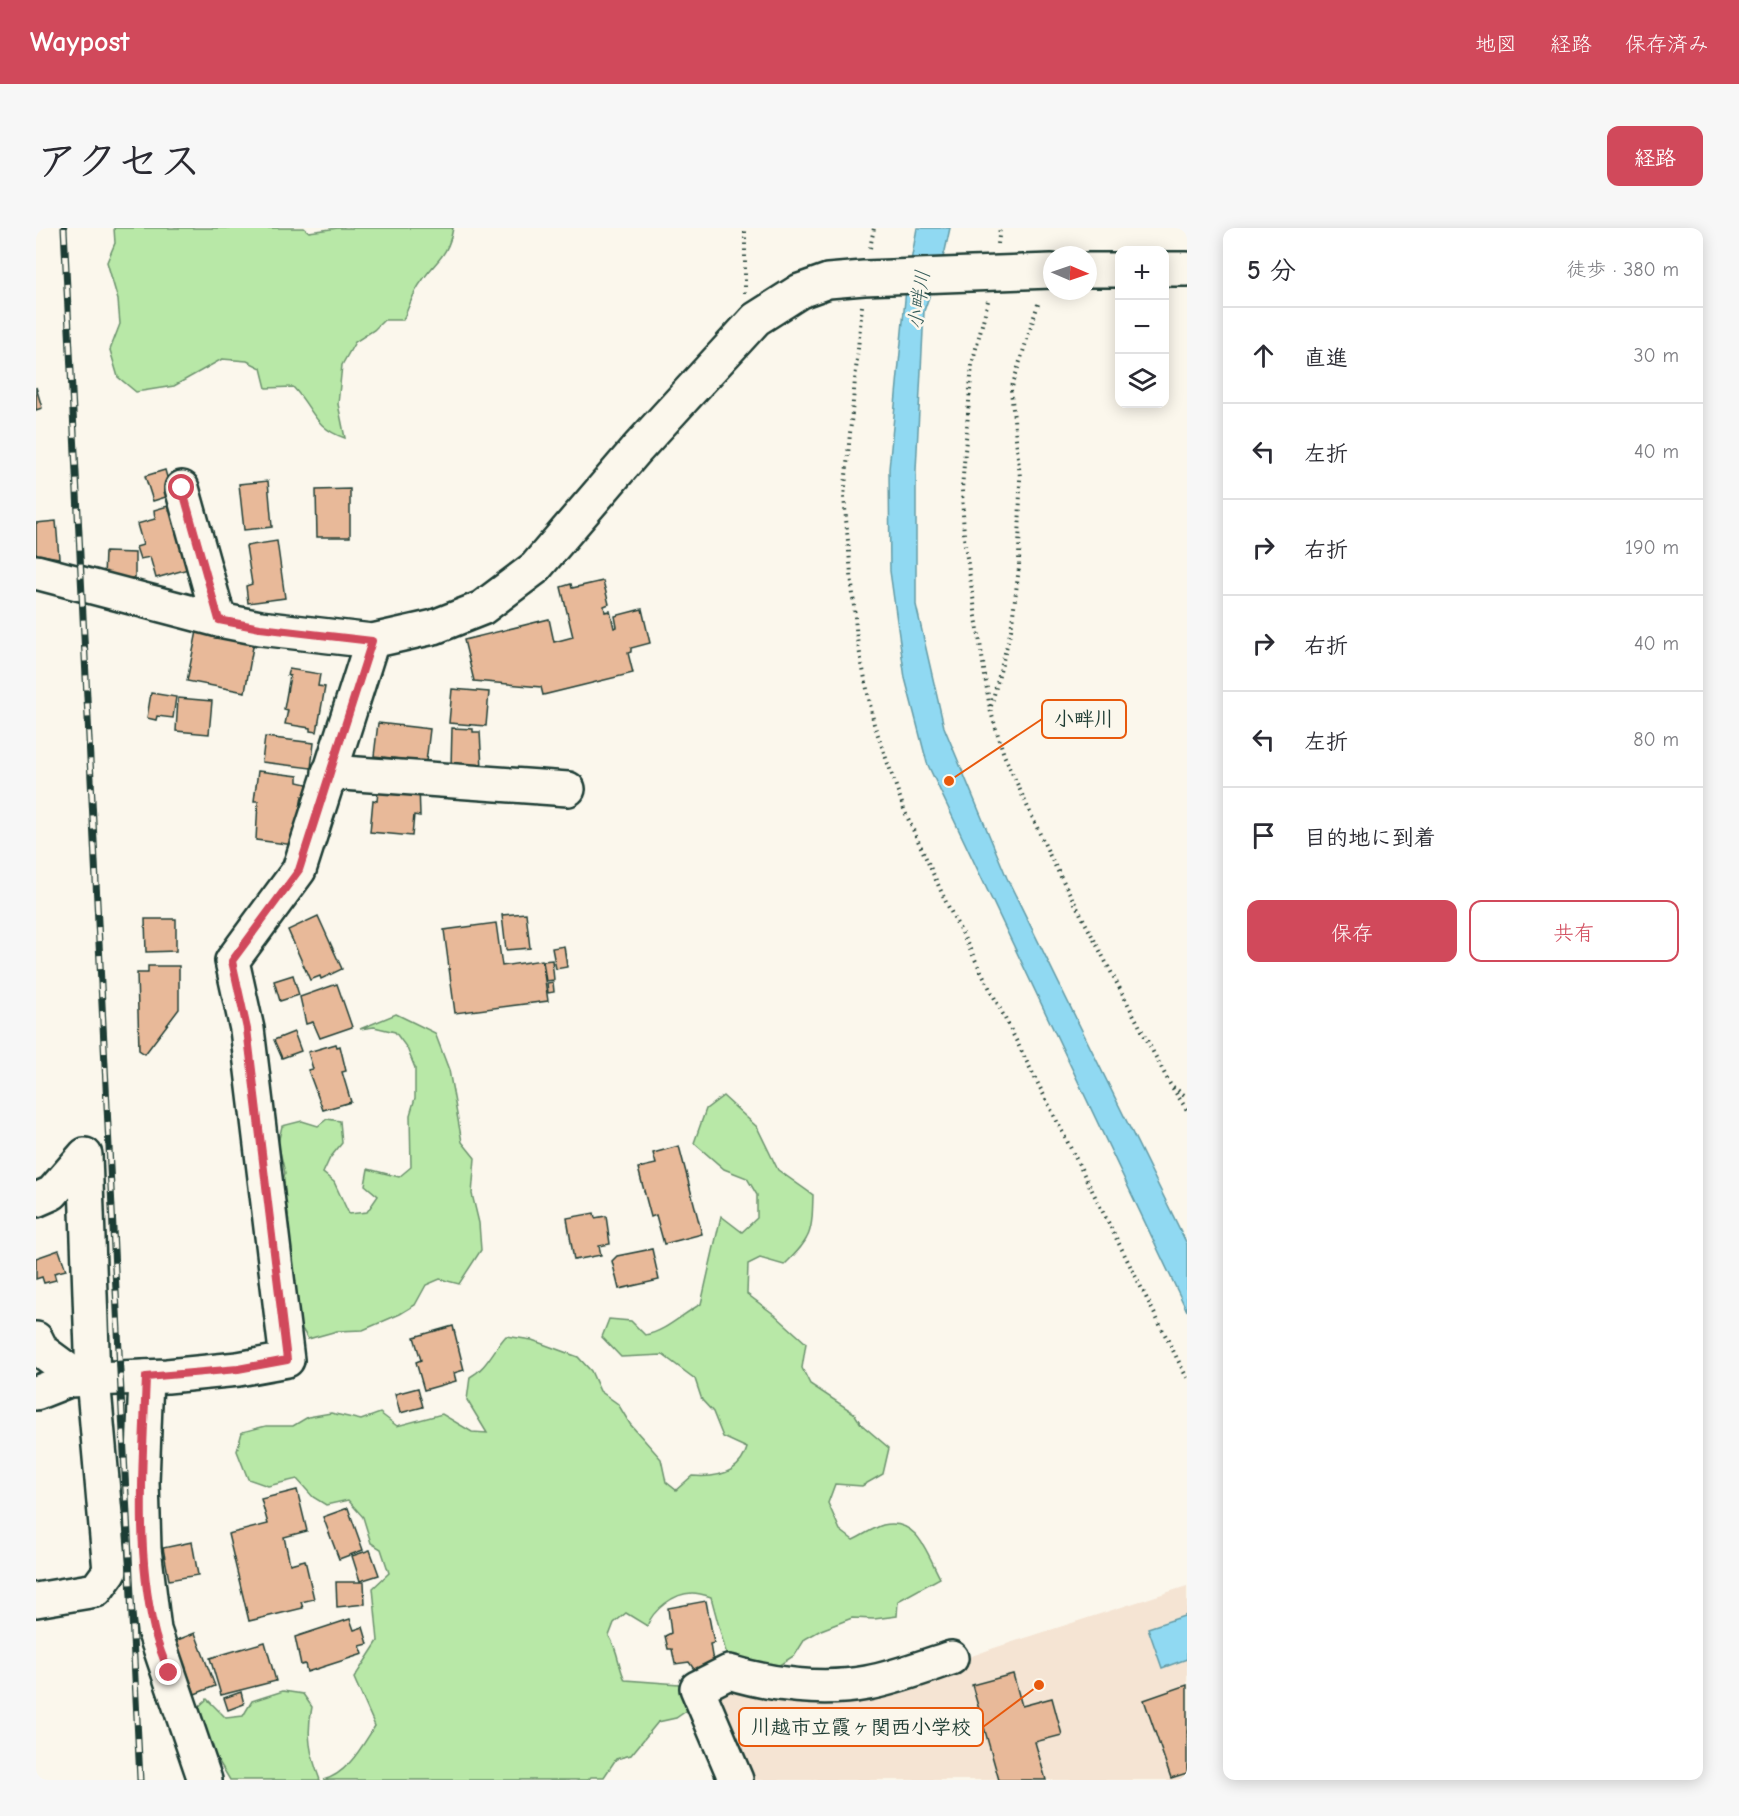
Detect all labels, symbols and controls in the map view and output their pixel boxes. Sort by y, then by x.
text: Waypost [30,26,130,58]
text: 地図 [1475,32,1517,56]
text: 経路 [1550,32,1592,56]
text: 保存済み [1625,32,1709,56]
button: 経路 [1607,126,1703,186]
text: アクセス [36,137,201,186]
north arrow [1043,246,1097,300]
map controls [1115,246,1169,408]
button: + [1115,246,1169,300]
text: 5 分 [1247,256,1296,286]
text: 徒歩 · 380 m [1566,258,1679,281]
water label: 小畔川 [903,269,935,331]
button: − [1115,300,1169,354]
icon: ahead [1247,339,1280,372]
text: 30 m [1633,344,1679,367]
text: 直進 [1304,345,1348,371]
button: layers [1115,354,1169,408]
icon: left [1247,435,1280,468]
text: 40 m [1634,440,1679,463]
text: 左折 [1304,441,1348,467]
route start [168,474,194,500]
icon: right [1247,531,1280,564]
text: 190 m [1625,536,1679,559]
text: 右折 [1304,537,1348,563]
icon: right [1247,627,1280,660]
text: 40 m [1634,632,1679,655]
text: 右折 [1304,633,1348,659]
callout: 小畔川 [1042,700,1126,738]
text: 小畔川 [1054,708,1114,731]
icon: left [1247,723,1280,756]
text: 80 m [1633,728,1679,751]
text: 左折 [1304,729,1348,755]
icon: arrive [1247,819,1280,852]
text: 目的地に到着 [1304,825,1436,851]
button: 保存 [1247,900,1457,962]
button: 共有 [1469,900,1679,962]
route end [155,1659,181,1685]
callout: 川越市立霞ヶ関西小学校 [739,1708,983,1746]
text: 川越市立霞ヶ関西小学校 [751,1716,971,1739]

